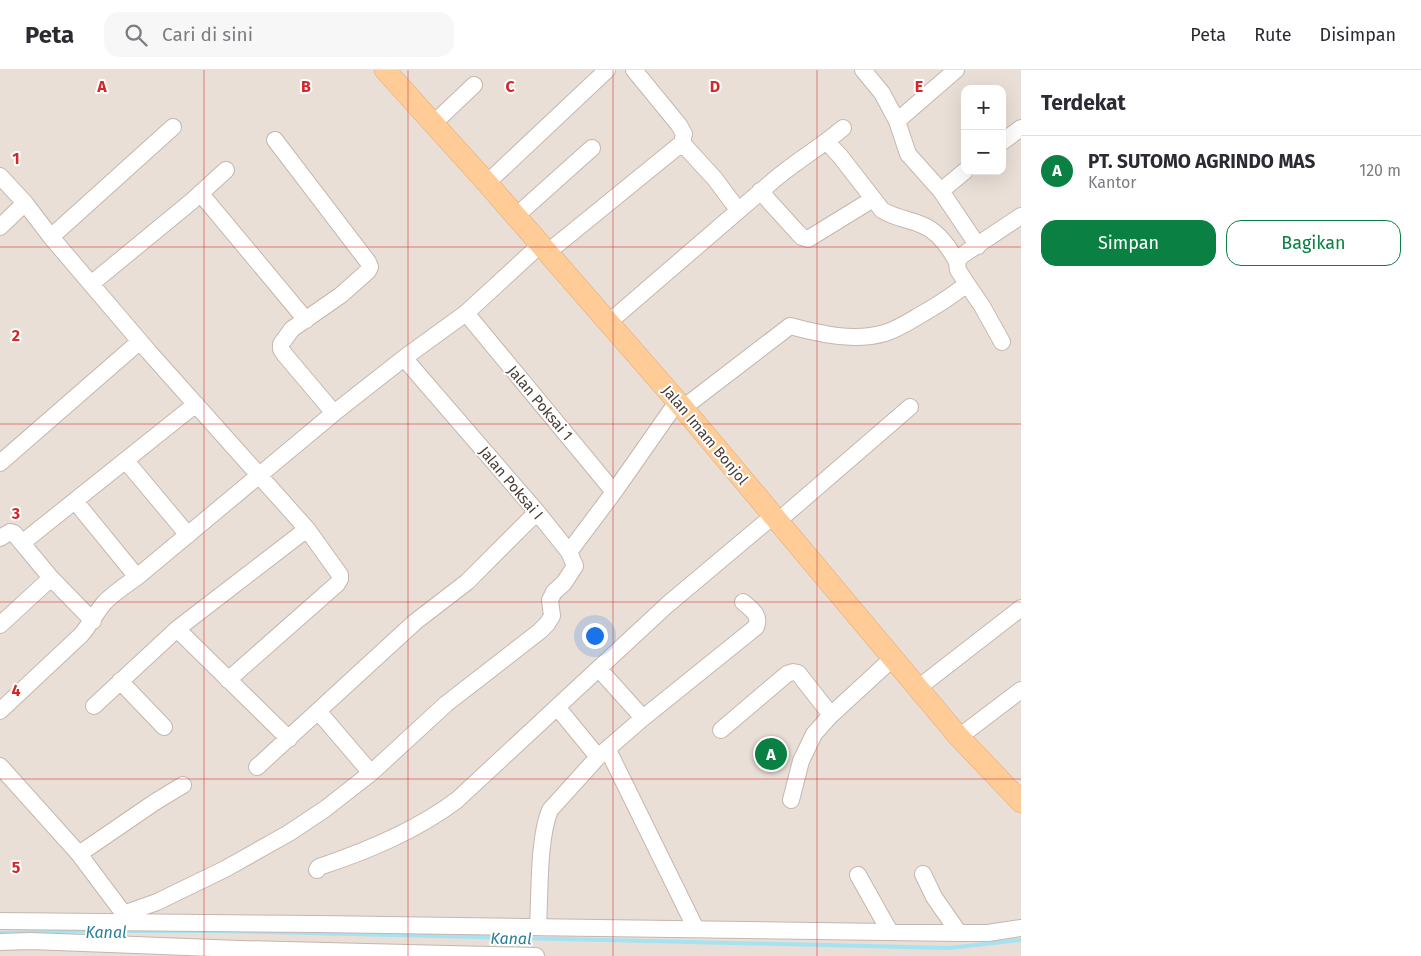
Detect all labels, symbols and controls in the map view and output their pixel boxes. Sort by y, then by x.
search box [104,12,454,57]
text: Peta [25,21,74,49]
icon: search [122,21,150,49]
text: Cari di sini [162,23,253,46]
text: Peta [1190,24,1226,46]
text: Rute [1254,24,1292,46]
text: Disimpan [1320,24,1396,46]
text: A [96,77,107,96]
text: B [301,77,311,96]
text: C [505,77,515,96]
text: D [710,77,720,96]
text: E [915,77,923,96]
map controls [961,85,1006,175]
button: + [961,85,1006,130]
text: Terdekat [1041,90,1126,116]
button: − [961,130,1006,175]
text: 1 [12,149,20,168]
text: PT. SUTOMO AGRINDO MAS [1088,150,1315,173]
text: A [1052,161,1062,180]
text: 120 m [1359,161,1401,180]
text: Kantor [1088,173,1136,192]
button: Simpan [1041,220,1216,266]
button: Bagikan [1226,220,1401,266]
text: 2 [12,326,20,345]
street label: Jalan Poksai 1 [503,362,577,444]
street label: Jalan Imam Bonjol [658,382,752,489]
street label: Jalan Poksai I [475,443,547,523]
text: 3 [11,504,20,523]
your location [582,623,608,649]
text: 4 [11,681,21,700]
pin: A [755,735,787,773]
text: 5 [12,858,21,877]
water label: Kanal [85,923,127,942]
water label: Kanal [490,929,532,948]

